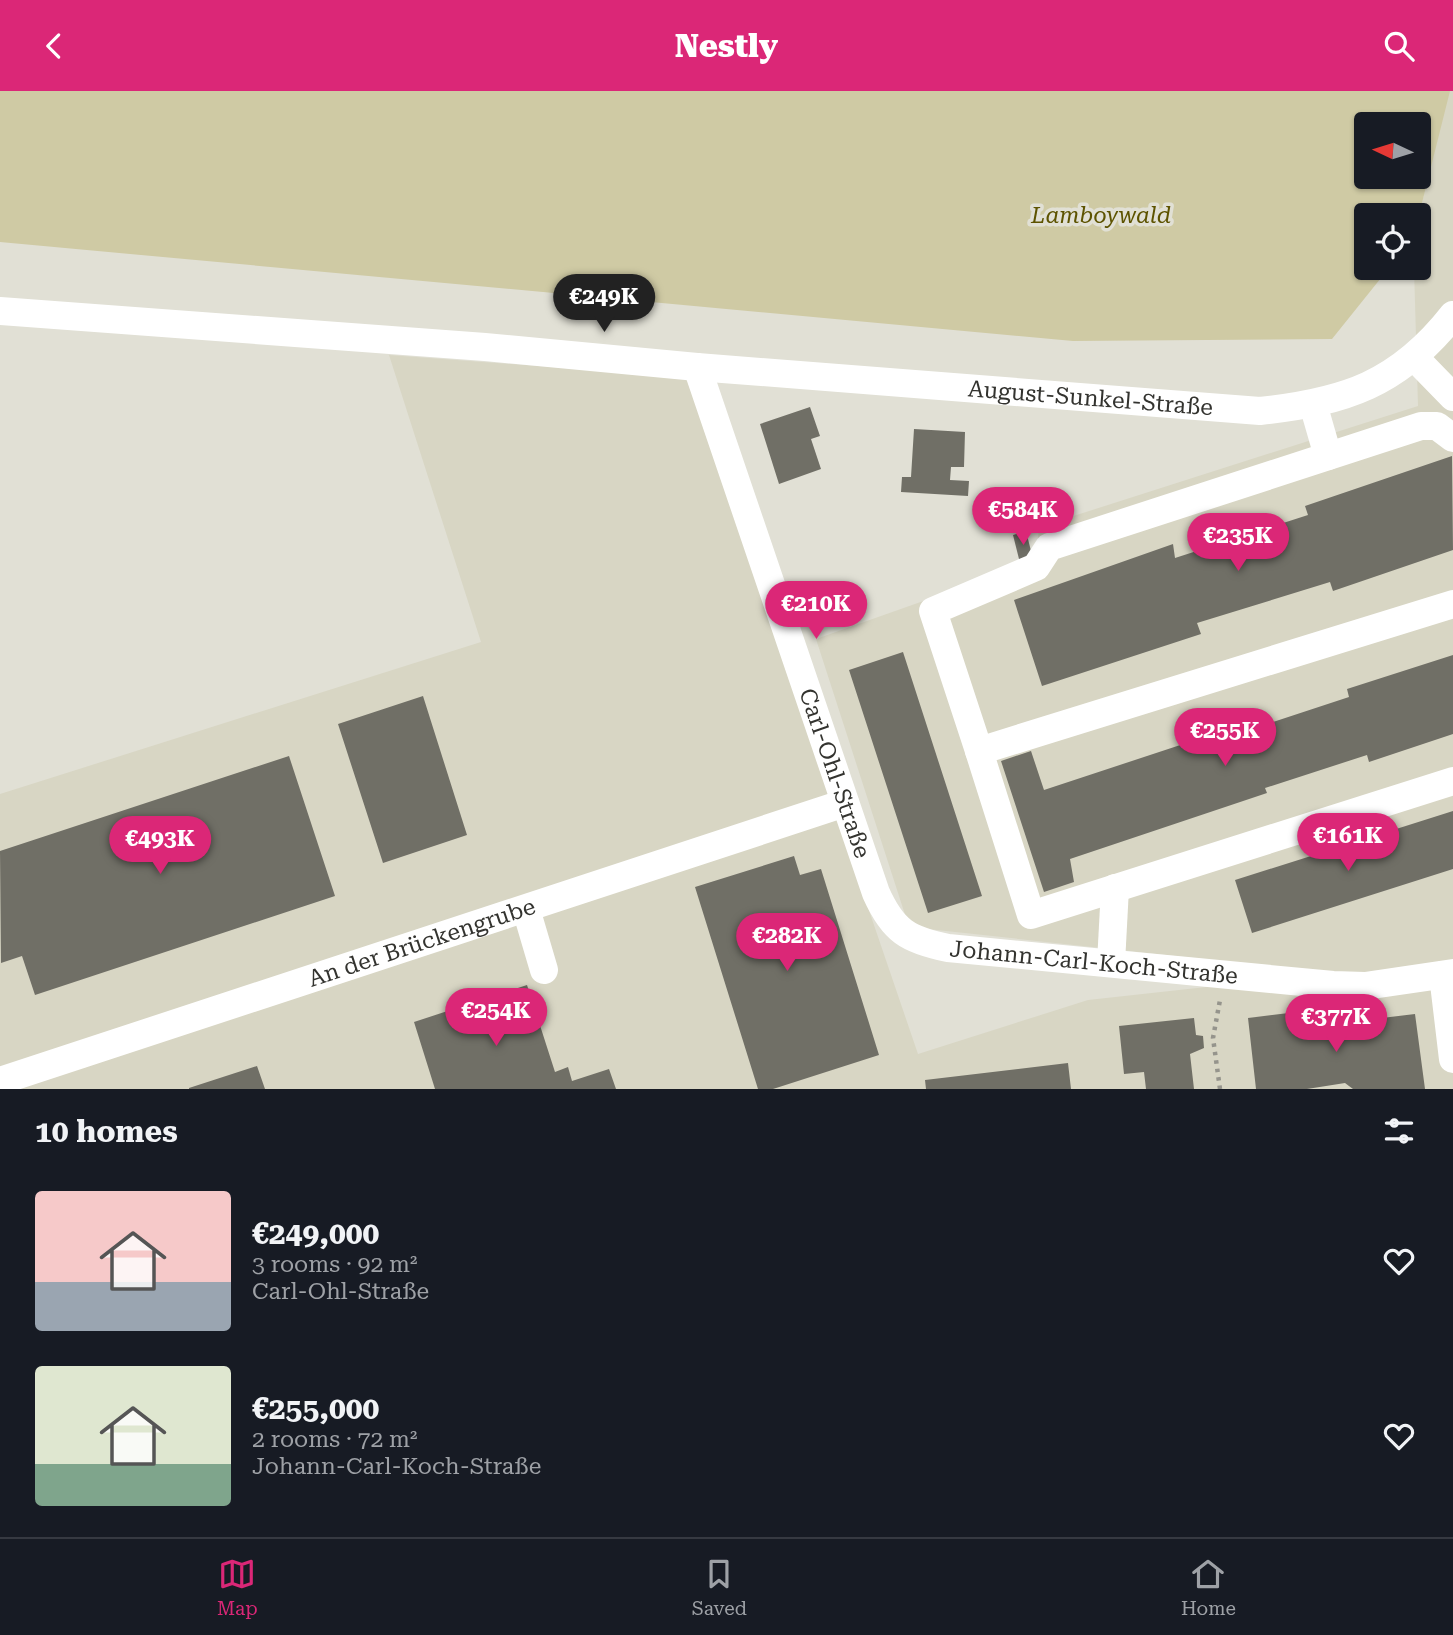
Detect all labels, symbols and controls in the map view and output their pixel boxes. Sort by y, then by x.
icon: back [35,27,73,65]
text: Nestly [675,27,778,65]
icon: search [1380,27,1418,65]
north arrow [1354,112,1432,189]
map controls [1354,112,1431,280]
park label: Lamboywald [1030,202,1171,229]
button: locate [1354,203,1431,280]
pin: €249K [555,275,653,334]
text: €249K [569,283,639,310]
street label: August-Sunkel-Straße [967,375,1214,421]
pin: €584K [974,487,1072,547]
text: €584K [988,496,1058,523]
pin: €235K [1189,513,1287,573]
text: €235K [1203,522,1273,549]
pin: €210K [767,581,865,641]
text: €210K [781,590,851,617]
street label: Carl-Ohl-Straße [794,685,877,861]
pin: €255K [1176,709,1274,768]
text: €255K [1190,717,1260,744]
pin: €161K [1299,813,1397,873]
pin: €493K [111,817,209,876]
text: €161K [1313,822,1383,849]
text: €493K [125,825,195,852]
street label: An der Brückengrube [305,892,539,992]
pin: €282K [738,913,836,973]
text: €282K [752,922,822,949]
street label: Johann-Carl-Koch-Straße [949,935,1239,989]
pin: €254K [447,989,545,1048]
pin: €377K [1287,995,1385,1054]
text: €254K [461,997,531,1024]
text: €377K [1301,1003,1371,1030]
icon: filters [1380,1112,1418,1150]
text: 10 homes [35,1114,178,1149]
text: €249,000 [252,1216,379,1251]
icon: home [91,1219,175,1303]
icon: heart [1380,1242,1418,1280]
text: 3 rooms · 92 m² [252,1251,418,1278]
text: Carl-Ohl-Straße [252,1278,429,1305]
text: €255,000 [252,1391,379,1426]
icon: home [91,1394,175,1478]
icon: heart [1380,1417,1418,1455]
text: 2 rooms · 72 m² [252,1426,418,1453]
text: Johann-Carl-Koch-Straße [252,1453,541,1480]
tab: Map [217,1555,258,1620]
tab: Saved [692,1555,747,1620]
tab: Home [1181,1555,1236,1620]

